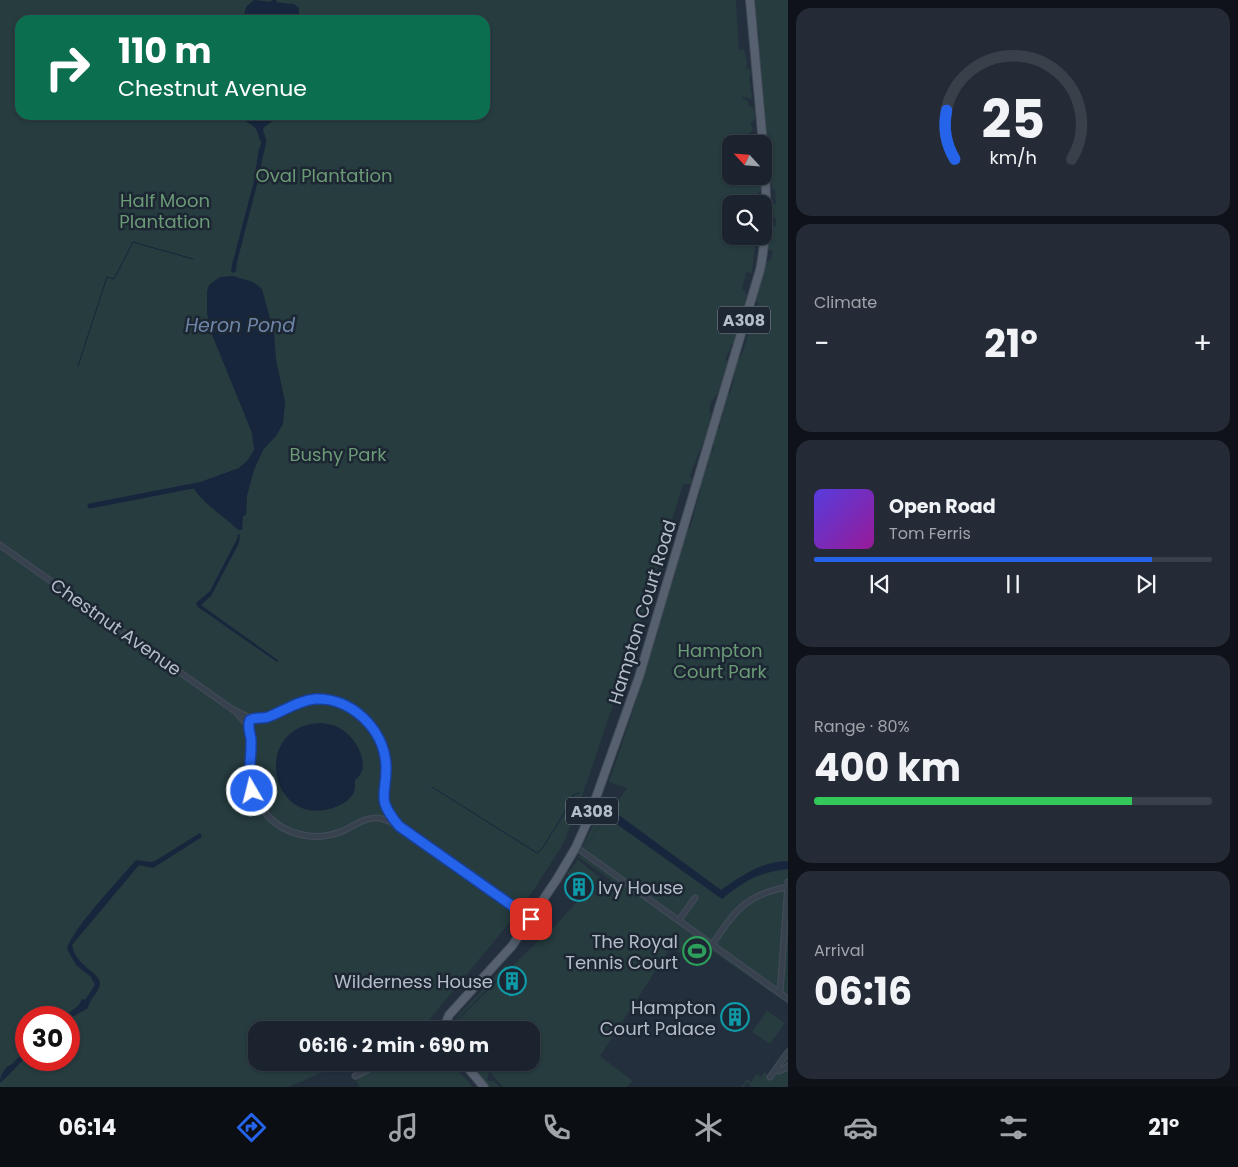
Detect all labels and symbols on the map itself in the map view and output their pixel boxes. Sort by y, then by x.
north arrow [722,135,772,185]
park label: Oval Plantation [256,163,392,188]
park label: Half Moon Plantation [119,188,211,234]
road number: A308 [718,306,770,334]
water label: Heron Pond [185,312,295,339]
park label: Bushy Park [290,442,387,467]
street label: Hampton Court Road [602,517,682,707]
street label: Chestnut Avenue [46,572,186,682]
park label: Hampton Court Park [673,638,768,684]
position arrow [225,764,277,816]
road number: A308 [566,798,618,824]
building icon: Ivy House [564,872,594,902]
place label: Ivy House [598,875,684,900]
pin [510,898,552,940]
place label: The Royal Tennis Court [565,929,678,975]
sports icon: The Royal Tennis Court [682,936,712,966]
building icon: Wilderness House [497,966,527,996]
place label: Wilderness House [334,969,493,994]
place label: Hampton Court Palace [600,995,716,1041]
building icon: Hampton Court Palace [720,1002,750,1032]
speed limit sign: 30 [15,1006,80,1071]

